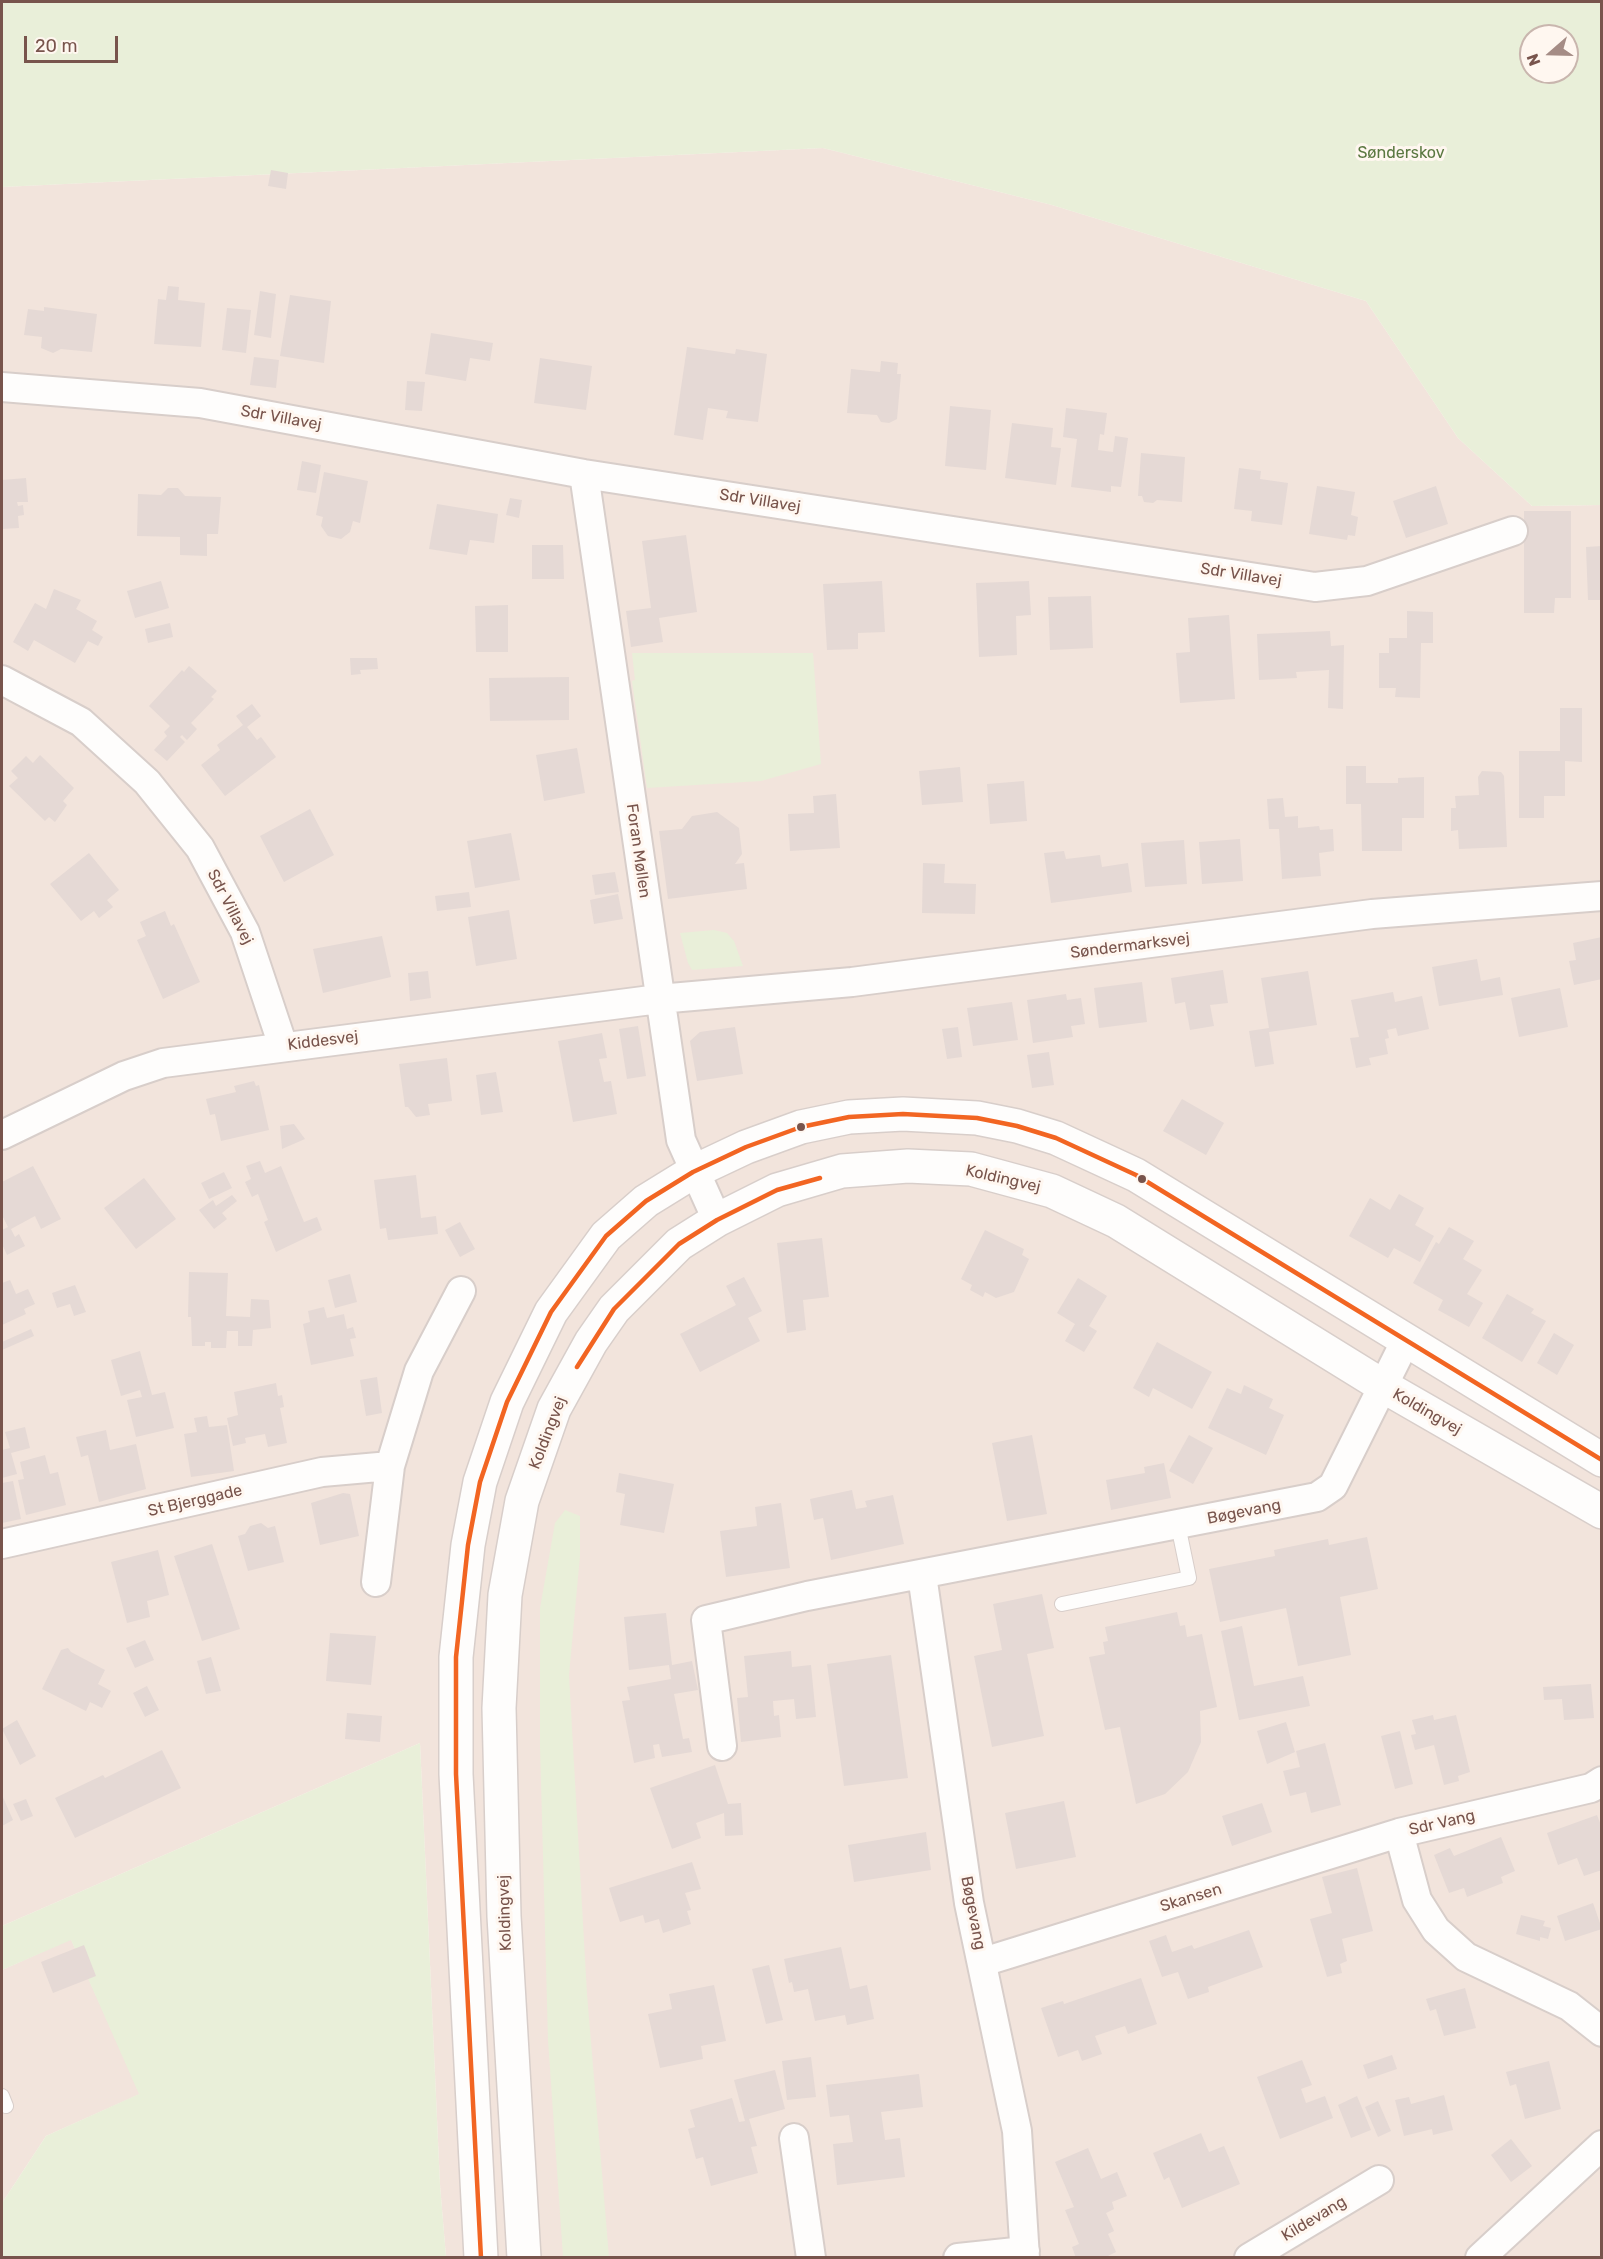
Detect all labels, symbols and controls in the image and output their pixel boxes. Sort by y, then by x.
scale bar [27,24,122,62]
north arrow [1519,24,1579,84]
text: 20 m [35,35,77,57]
text: N [1523,51,1544,68]
park label: Sønderskov [1357,143,1445,163]
street label: Sdr Villavej [239,401,323,435]
street label: Sdr Villavej [718,485,802,517]
street label: Sdr Villavej [1199,559,1283,591]
street label: Foran Møllen [622,803,654,899]
street label: Sdr Villavej [203,866,257,948]
street label: Søndermarksvej [1069,929,1191,963]
street label: Kiddesvej [287,1027,359,1055]
unlabelled marker [795,1121,807,1133]
street label: Koldingvej [964,1161,1042,1197]
unlabelled marker [1136,1173,1148,1185]
street label: Koldingvej [1389,1385,1465,1439]
street label: Koldingvej [525,1394,571,1472]
street label: St Bjerggade [146,1481,244,1521]
street label: Bøgevang [1205,1495,1283,1529]
street label: Sdr Vang [1407,1806,1477,1840]
street label: Koldingvej [494,1874,516,1952]
street label: Bøgevang [956,1874,990,1952]
street label: Skansen [1158,1880,1224,1916]
street label: Kildevang [1278,2192,1350,2246]

